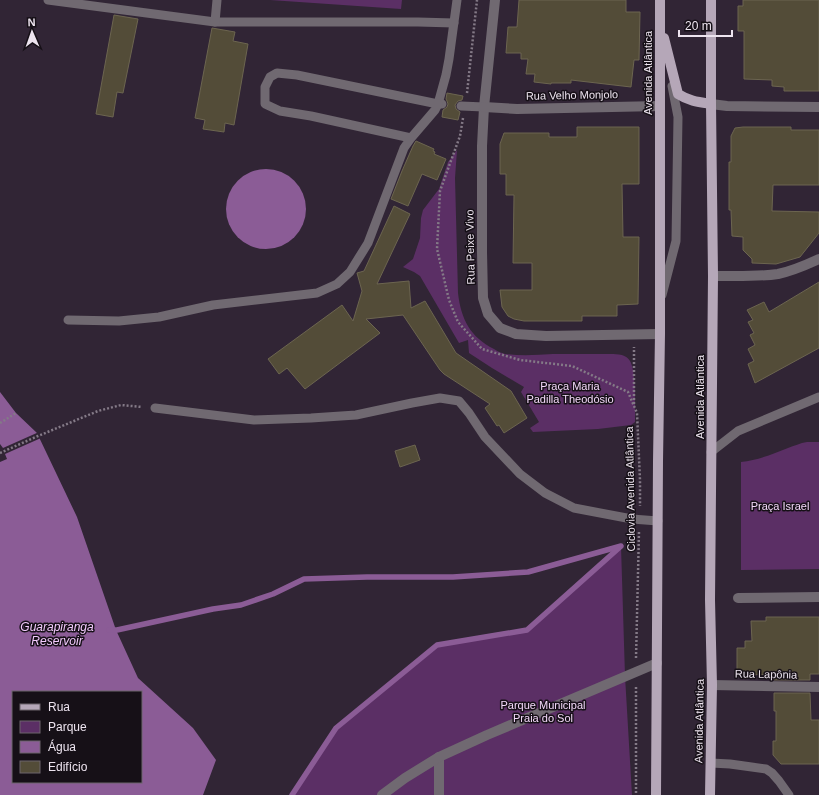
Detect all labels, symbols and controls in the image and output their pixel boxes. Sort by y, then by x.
north arrow [12,12,52,52]
scale bar [679,12,732,38]
text: N [27,16,36,28]
text: 20 m [685,19,712,33]
street label: Avenida Atlântica [642,30,654,115]
street label: Rua Velho Monjolo [526,88,618,102]
street label: Rua Peixe Vivo [463,209,477,285]
street label: Avenida Atlântica [694,354,706,439]
park label: Praça Maria Padilla Theodósio [526,380,614,405]
street label: Ciclovia Avenida Atlântica [623,425,637,552]
park label: Praça Israel [751,500,809,512]
water label: Guarapiranga Reservoir [20,620,94,648]
street label: Rua Lapônia [735,667,798,681]
street label: Avenida Atlântica [692,678,706,763]
legend [12,691,142,783]
park label: Parque Municipal Praia do Sol [501,699,586,724]
text: Rua [48,700,70,714]
text: Parque [48,720,87,734]
text: Água [48,739,76,754]
text: Edifício [48,760,88,774]

